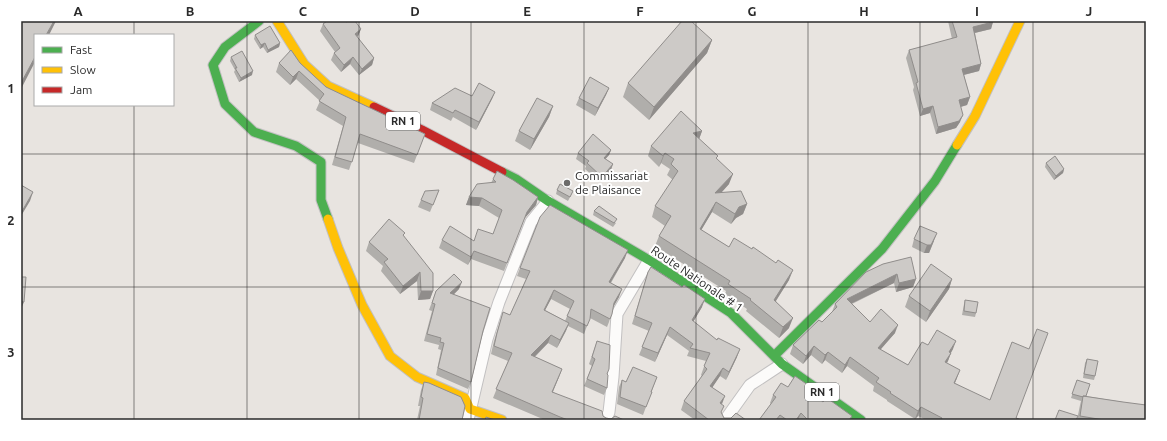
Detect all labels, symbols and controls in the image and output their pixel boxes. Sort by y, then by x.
text: A [73,4,83,18]
text: B [186,4,195,18]
text: C [299,4,308,18]
text: D [410,4,420,18]
text: E [523,4,531,18]
text: F [636,4,644,18]
text: G [748,4,757,18]
text: H [859,4,869,18]
text: I [975,4,979,18]
text: J [1086,4,1092,18]
legend [34,34,174,106]
text: Fast [70,43,92,56]
text: Slow [70,63,96,76]
text: 1 [7,81,15,95]
text: Jam [70,83,92,96]
road number: RN 1 [386,112,420,130]
place label: Commissariat de Plaisance [575,169,648,196]
marker: Commissariat de Plaisance [562,178,572,188]
text: 2 [7,213,15,227]
street label: Route Nationale # 1 [649,243,746,314]
text: 3 [7,345,15,359]
road number: RN 1 [805,383,839,401]

